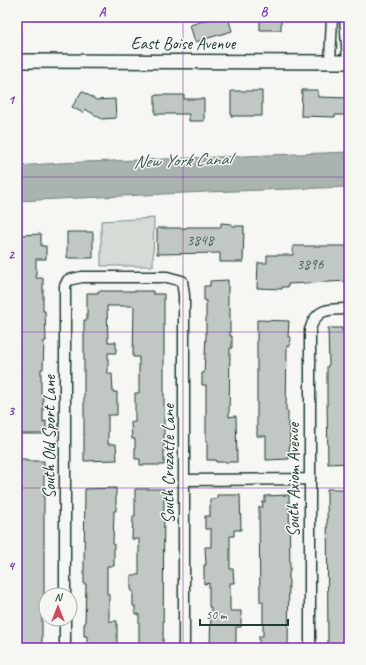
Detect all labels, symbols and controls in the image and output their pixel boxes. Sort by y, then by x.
text: A [99,4,107,20]
text: B [261,4,269,20]
street label: East Boise Avenue [131,33,237,54]
text: 1 [8,92,16,108]
water label: New York Canal [133,147,237,173]
house number: 3848 [186,231,215,250]
text: 2 [8,247,15,263]
house number: 3896 [296,255,325,274]
street label: South Old Sport Lane [39,374,60,499]
text: 3 [8,403,15,419]
street label: South Cruzatte Lane [158,403,179,524]
street label: South Axiom Avenue [283,421,304,537]
text: 4 [8,558,16,574]
north arrow [38,587,78,627]
text: N [55,590,64,604]
scale bar [200,601,288,627]
text: 50 m [206,607,228,623]

